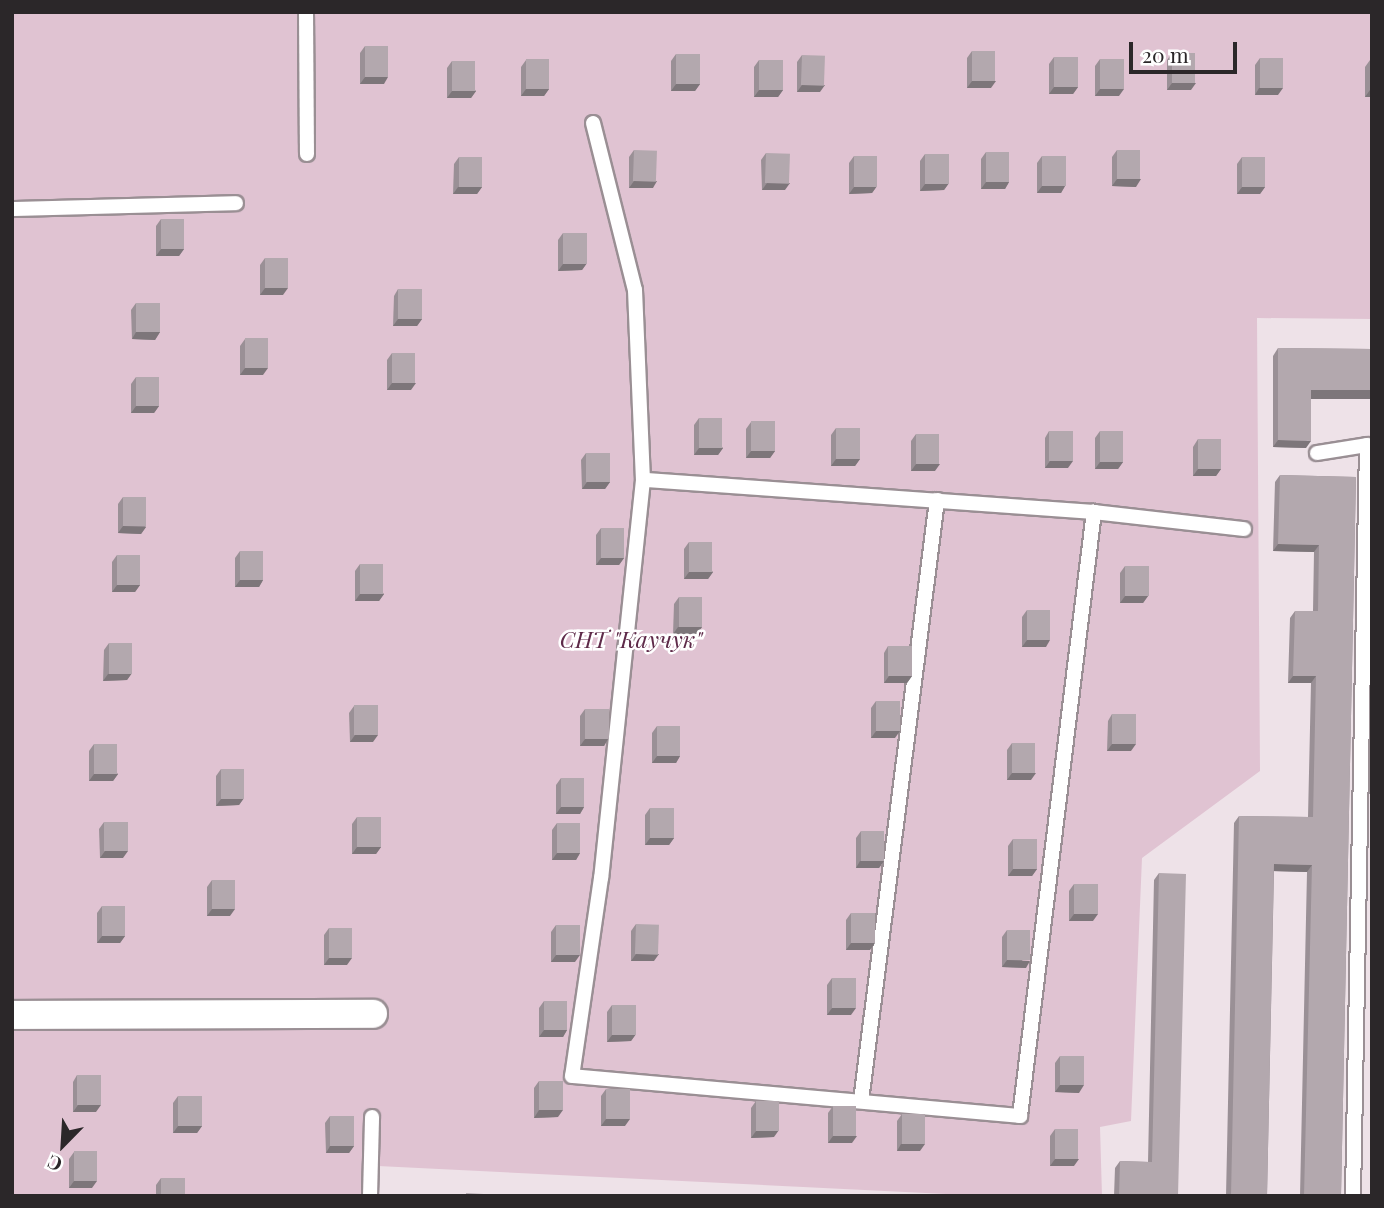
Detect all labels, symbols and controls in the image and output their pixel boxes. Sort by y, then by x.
scale bar [1132,28,1240,72]
text: 20 m [1142,40,1189,68]
park label: СНТ "Каучук" [560,625,702,653]
north arrow [28,1110,98,1180]
text: С [43,1150,66,1179]

